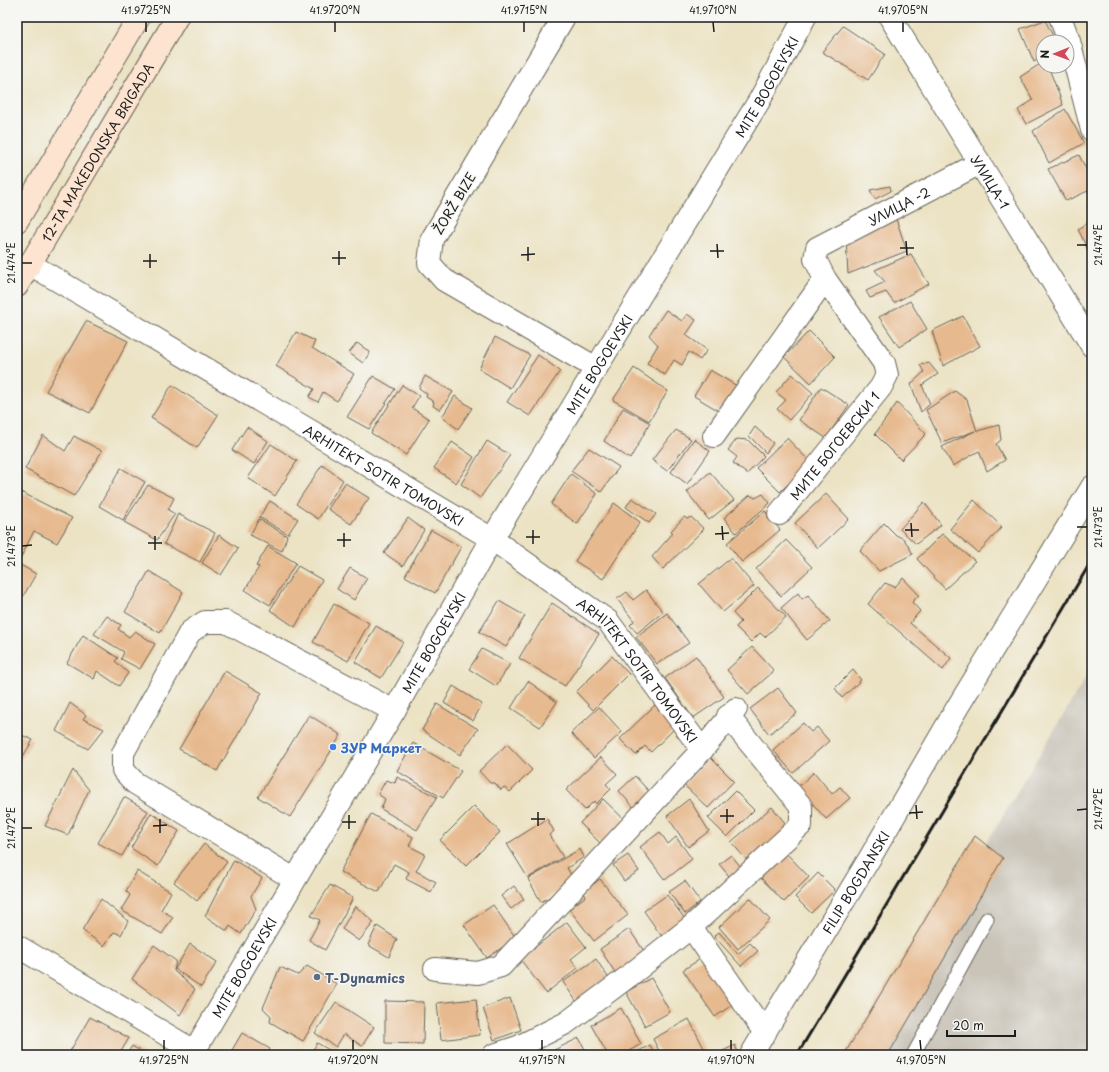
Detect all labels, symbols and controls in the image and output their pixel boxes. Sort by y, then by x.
text: 41.9725°N [121,2,171,17]
text: 41.9720°N [310,2,361,17]
text: 41.9715°N [501,2,548,17]
text: 41.9710°N [689,2,737,17]
text: 41.9705°N [878,2,928,17]
street label: MITE BOGOEVSKI [730,33,802,141]
north arrow [1035,34,1075,74]
text: N [1036,49,1053,59]
street label: 12-TA MAKEDONSKA BRIGADA [36,59,157,245]
street label: УЛИЦА-1 [967,151,1015,212]
street label: ŽORŽ BIZE [428,168,480,238]
street label: УЛИЦА -2 [865,181,933,229]
text: 21.474°E [1090,224,1105,266]
text: 21.474°E [3,242,18,284]
street label: MITE BOGOEVSKI [561,311,636,417]
street label: МИТЕ БОГОЕВСКИ 1 [785,387,883,503]
street label: ARHITEKT SOTIR TOMOVSKI [300,420,468,530]
text: 21.473°E [1090,506,1105,548]
text: 21.473°E [3,525,18,567]
street label: MITE BOGOEVSKI [397,588,469,696]
street label: ARHITEKT SOTIR TOMOVSKI [573,593,703,746]
place label: ЗУР Маркет [340,738,422,757]
marker: ЗУР Маркет [328,742,338,752]
text: 21.472°E [1090,788,1105,830]
text: 21.472°E [3,807,18,849]
street label: FILIP BOGDANSKI [817,827,893,937]
street label: MITE BOGOEVSKI [207,913,281,1021]
place label: T-Dynamics [325,968,405,987]
marker: T-Dynamics [312,972,322,982]
scale bar [947,1012,1015,1038]
text: 20 m [953,1016,984,1034]
text: 41.9725°N [139,1052,189,1067]
text: 41.9720°N [328,1052,379,1067]
text: 41.9715°N [519,1052,566,1067]
text: 41.9710°N [707,1052,755,1067]
text: 41.9705°N [896,1052,946,1067]

